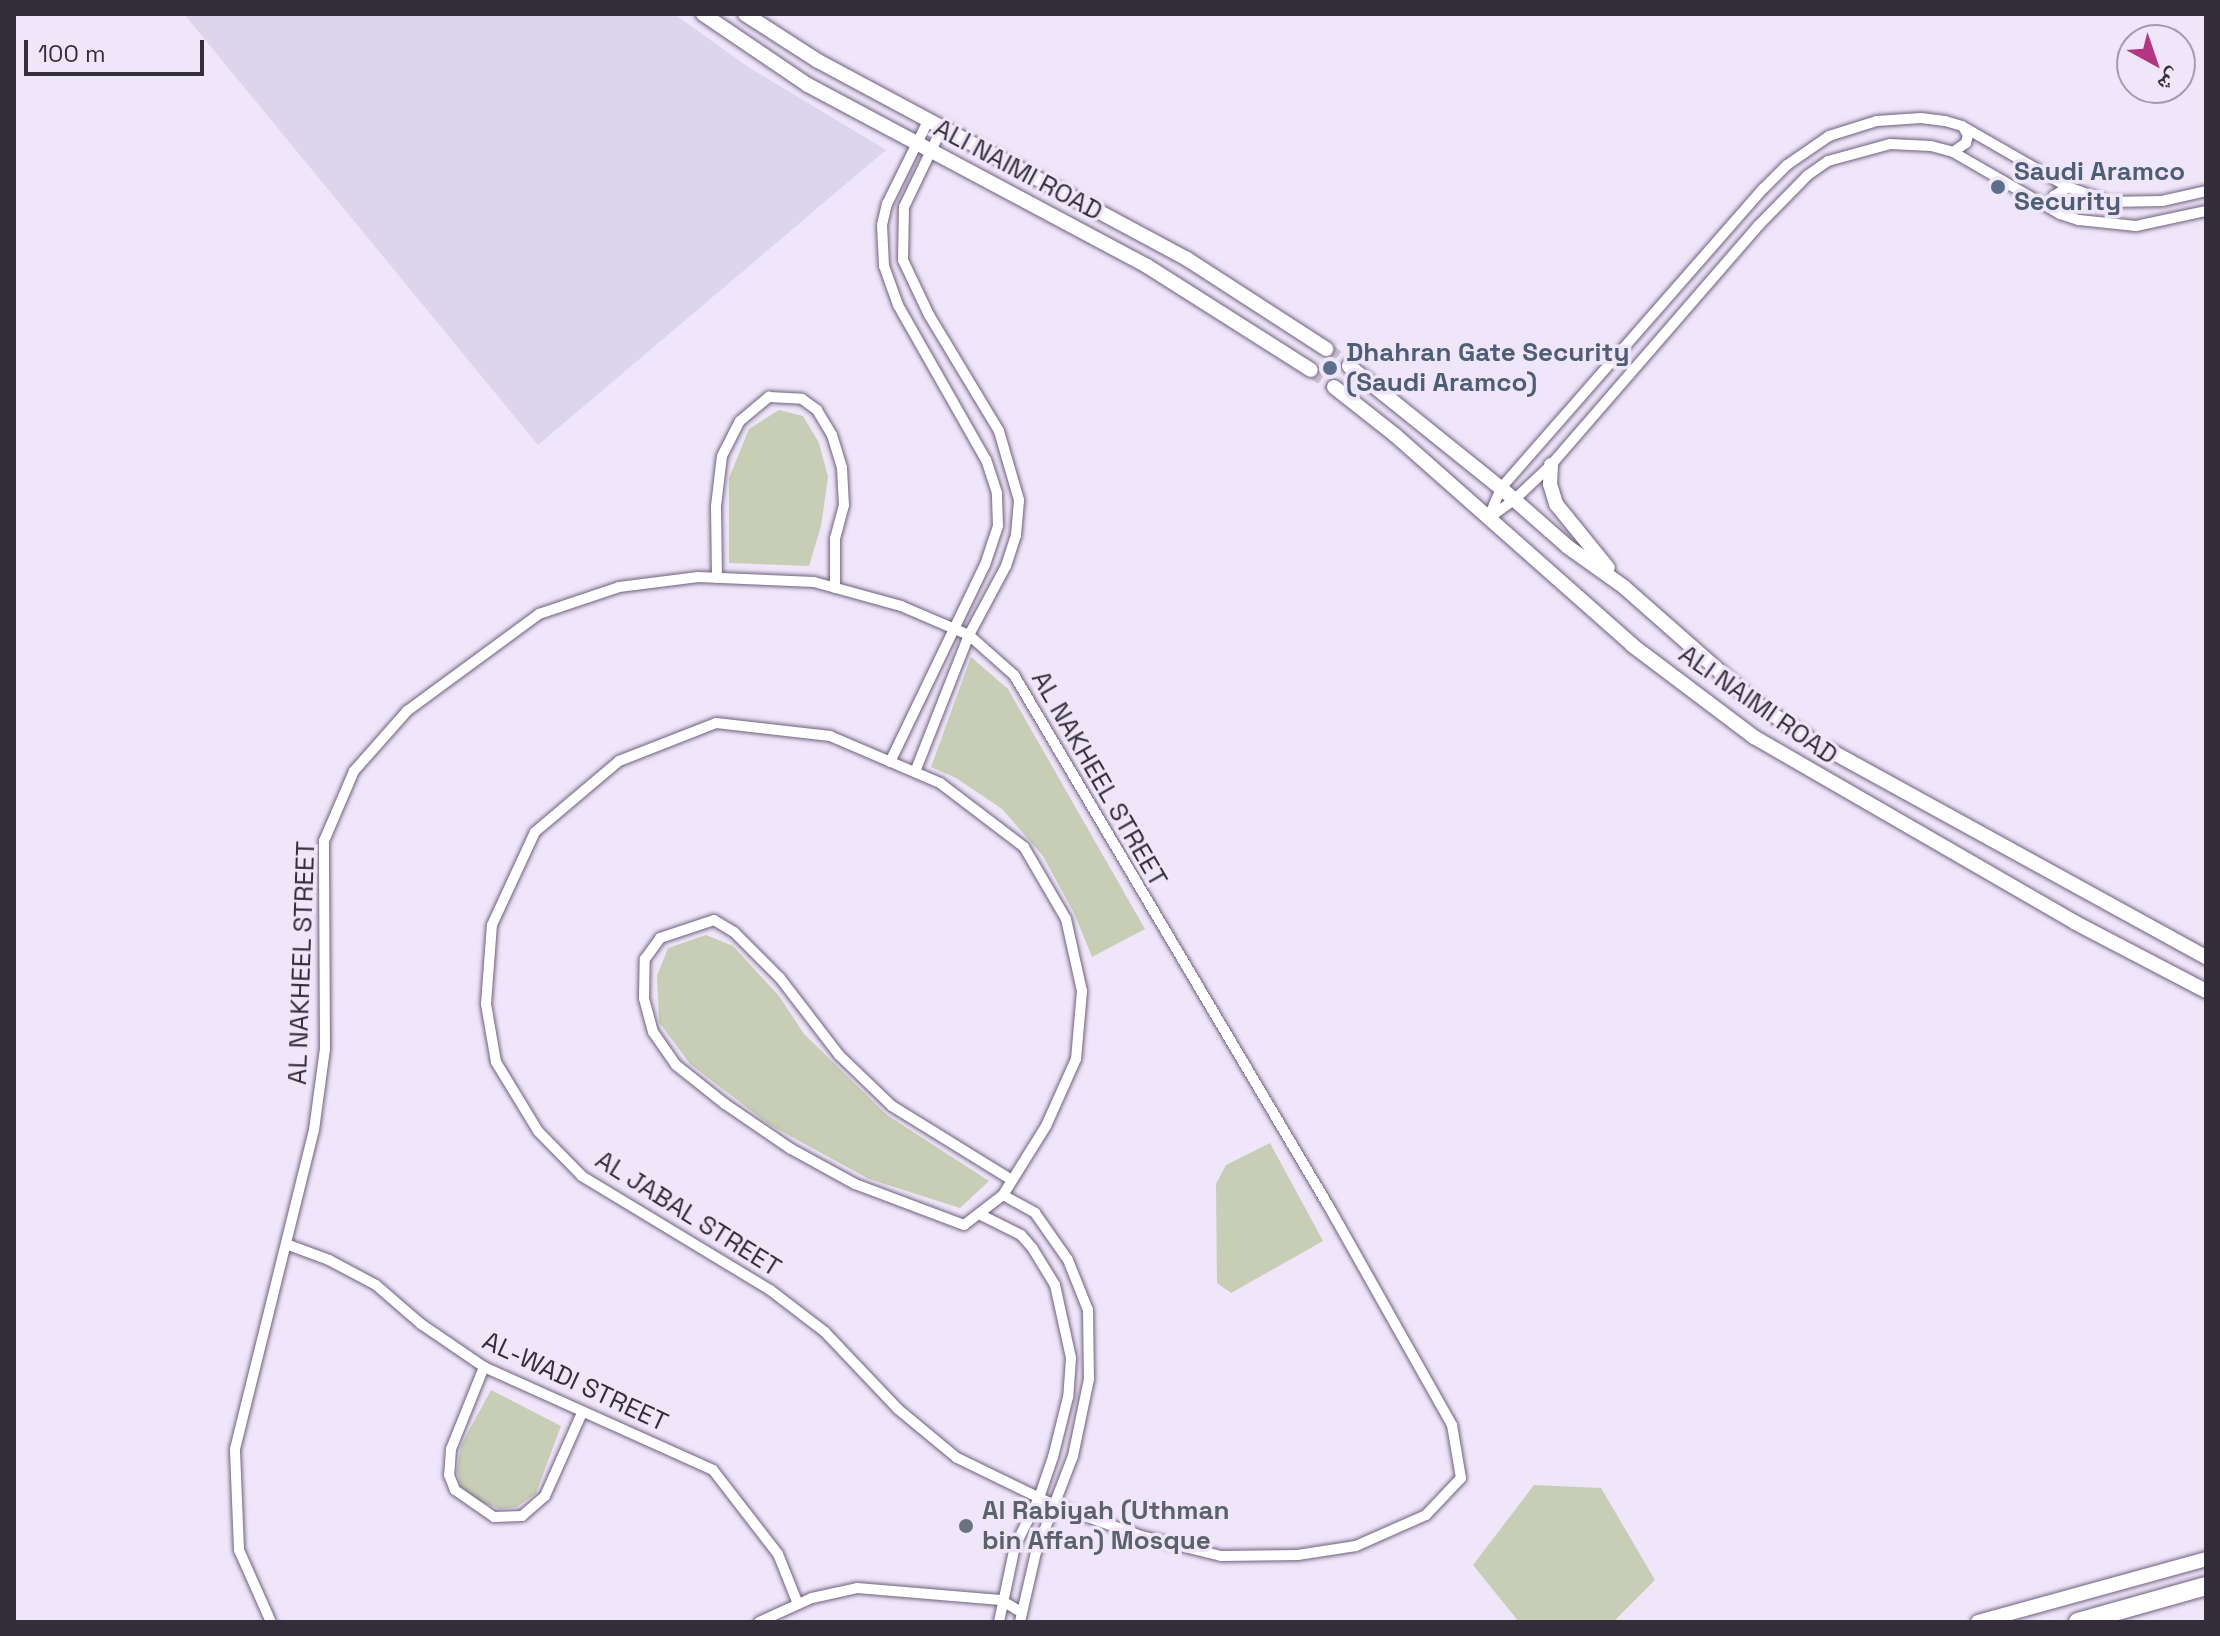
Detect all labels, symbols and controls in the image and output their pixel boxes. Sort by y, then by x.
scale bar [28,24,208,74]
north arrow [2116,24,2196,104]
text: 100 m [38,38,106,69]
text: ش [2152,63,2188,99]
street label: ALI NAIMI ROAD [928,113,1108,227]
place label: Saudi Aramco Security [2014,156,2185,218]
marker: Saudi Aramco Security [1989,178,2007,196]
place label: Dhahran Gate Security (Saudi Aramco) [1346,337,1629,398]
marker: Dhahran Gate Security (Saudi Aramco) [1321,359,1339,377]
street label: ALI NAIMI ROAD [1673,639,1843,771]
street label: AL NAKHEEL STREET [1024,665,1174,893]
street label: AL NAKHEEL STREET [282,840,322,1086]
street label: AL JABAL STREET [589,1144,787,1284]
street label: AL-WADI STREET [477,1325,673,1439]
place label: Al Rabiyah (Uthman bin Affan) Mosque [982,1495,1230,1556]
marker: Al Rabiyah (Uthman bin Affan) Mosque [957,1517,975,1535]

